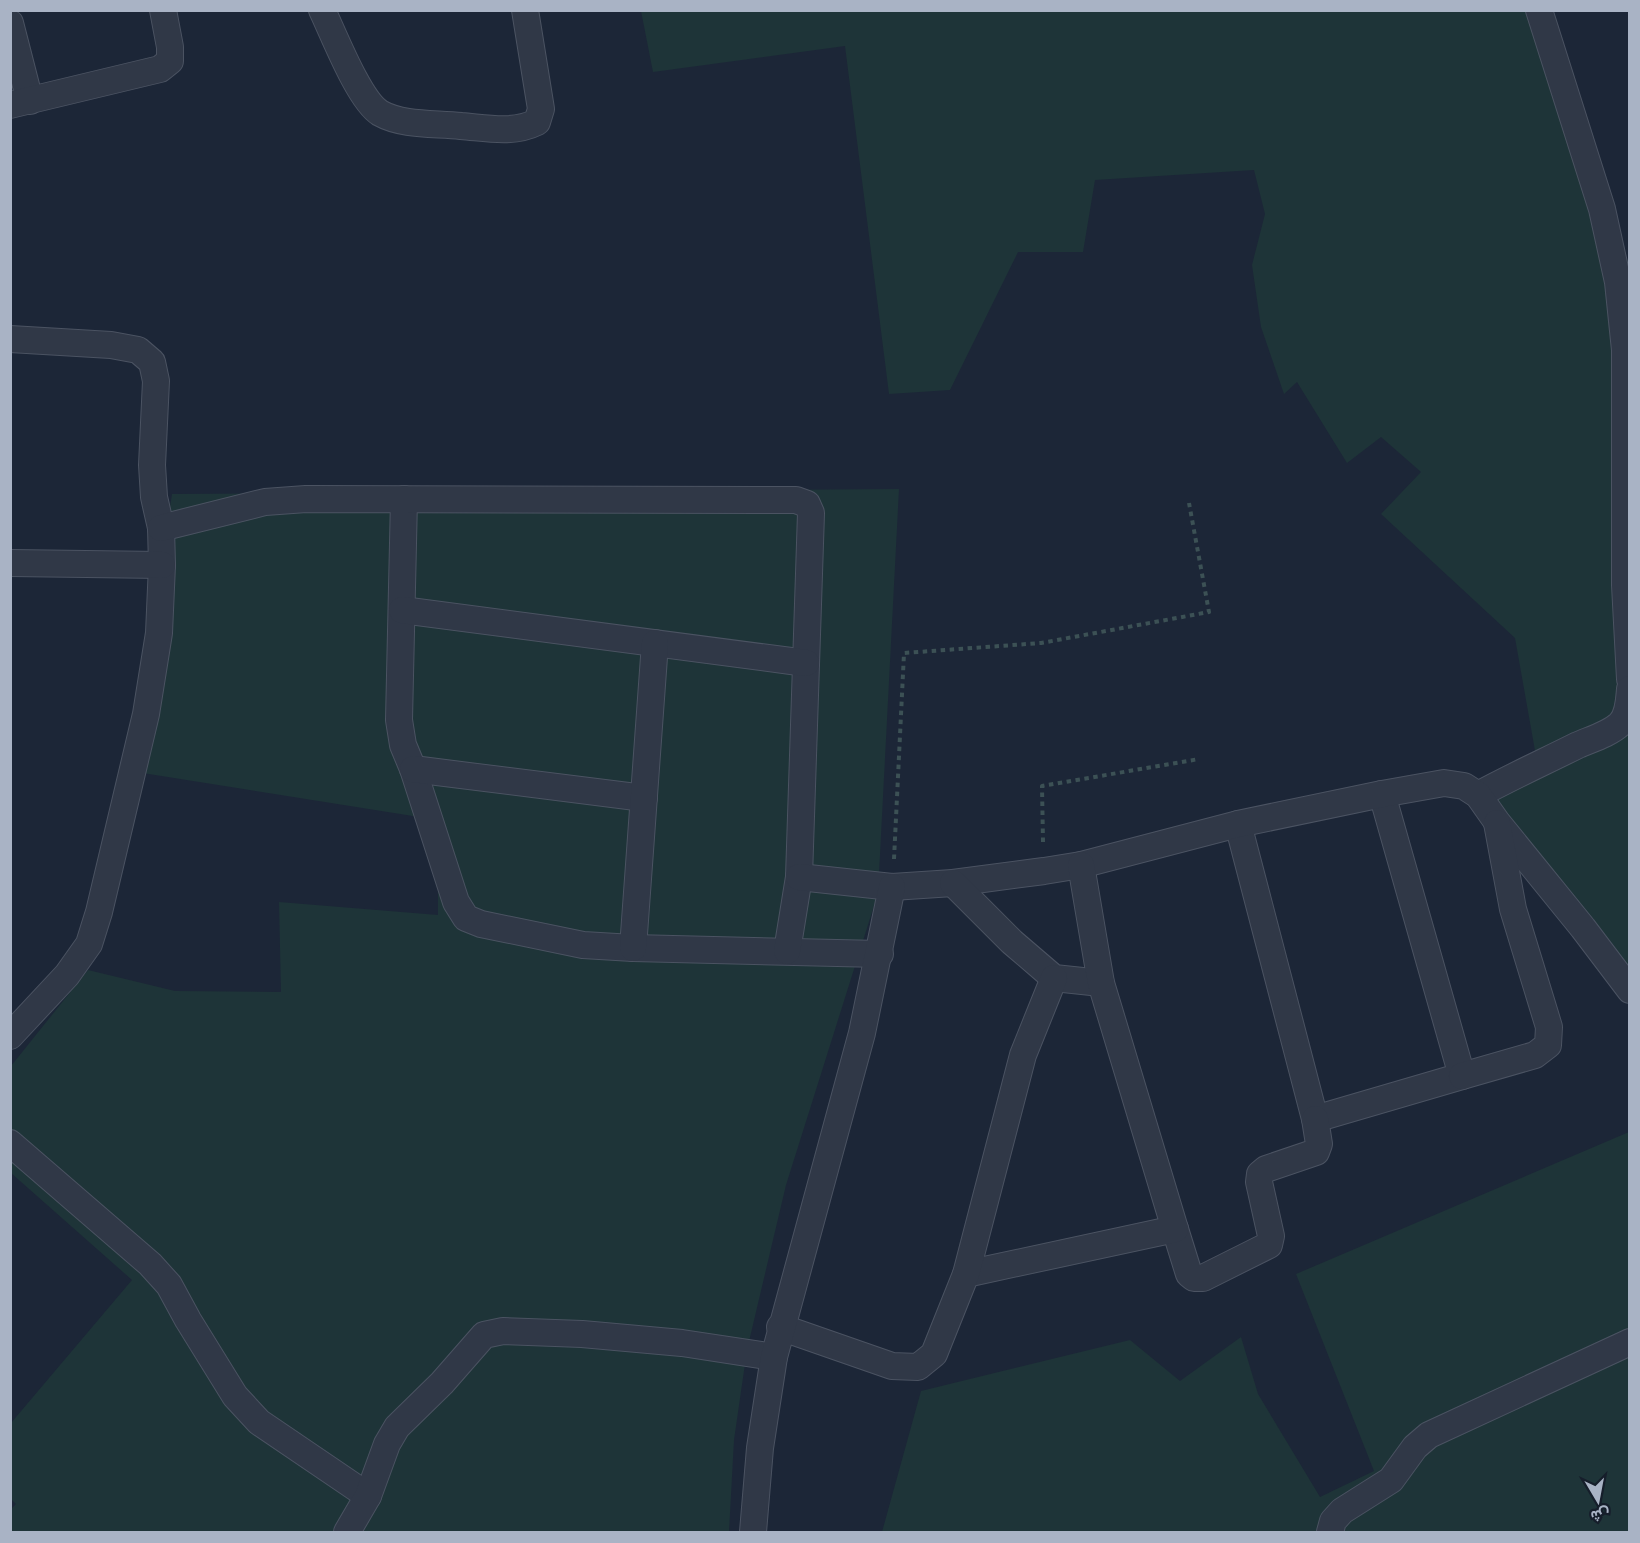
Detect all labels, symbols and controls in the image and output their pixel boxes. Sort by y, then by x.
north arrow [1568,1471,1628,1531]
text: ش [1589,1504,1612,1527]

